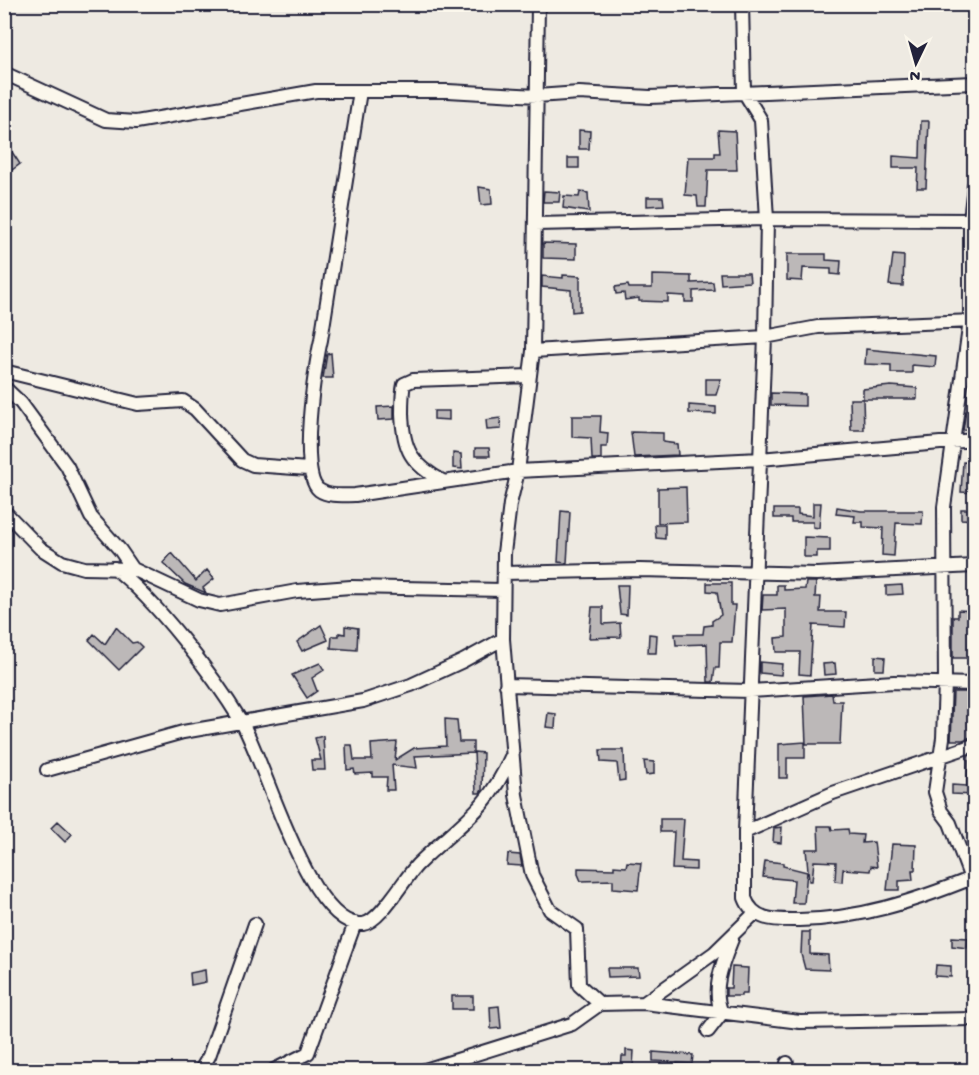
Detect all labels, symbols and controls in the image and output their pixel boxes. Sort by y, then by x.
north arrow [886,33,946,93]
text: N [908,64,921,84]

